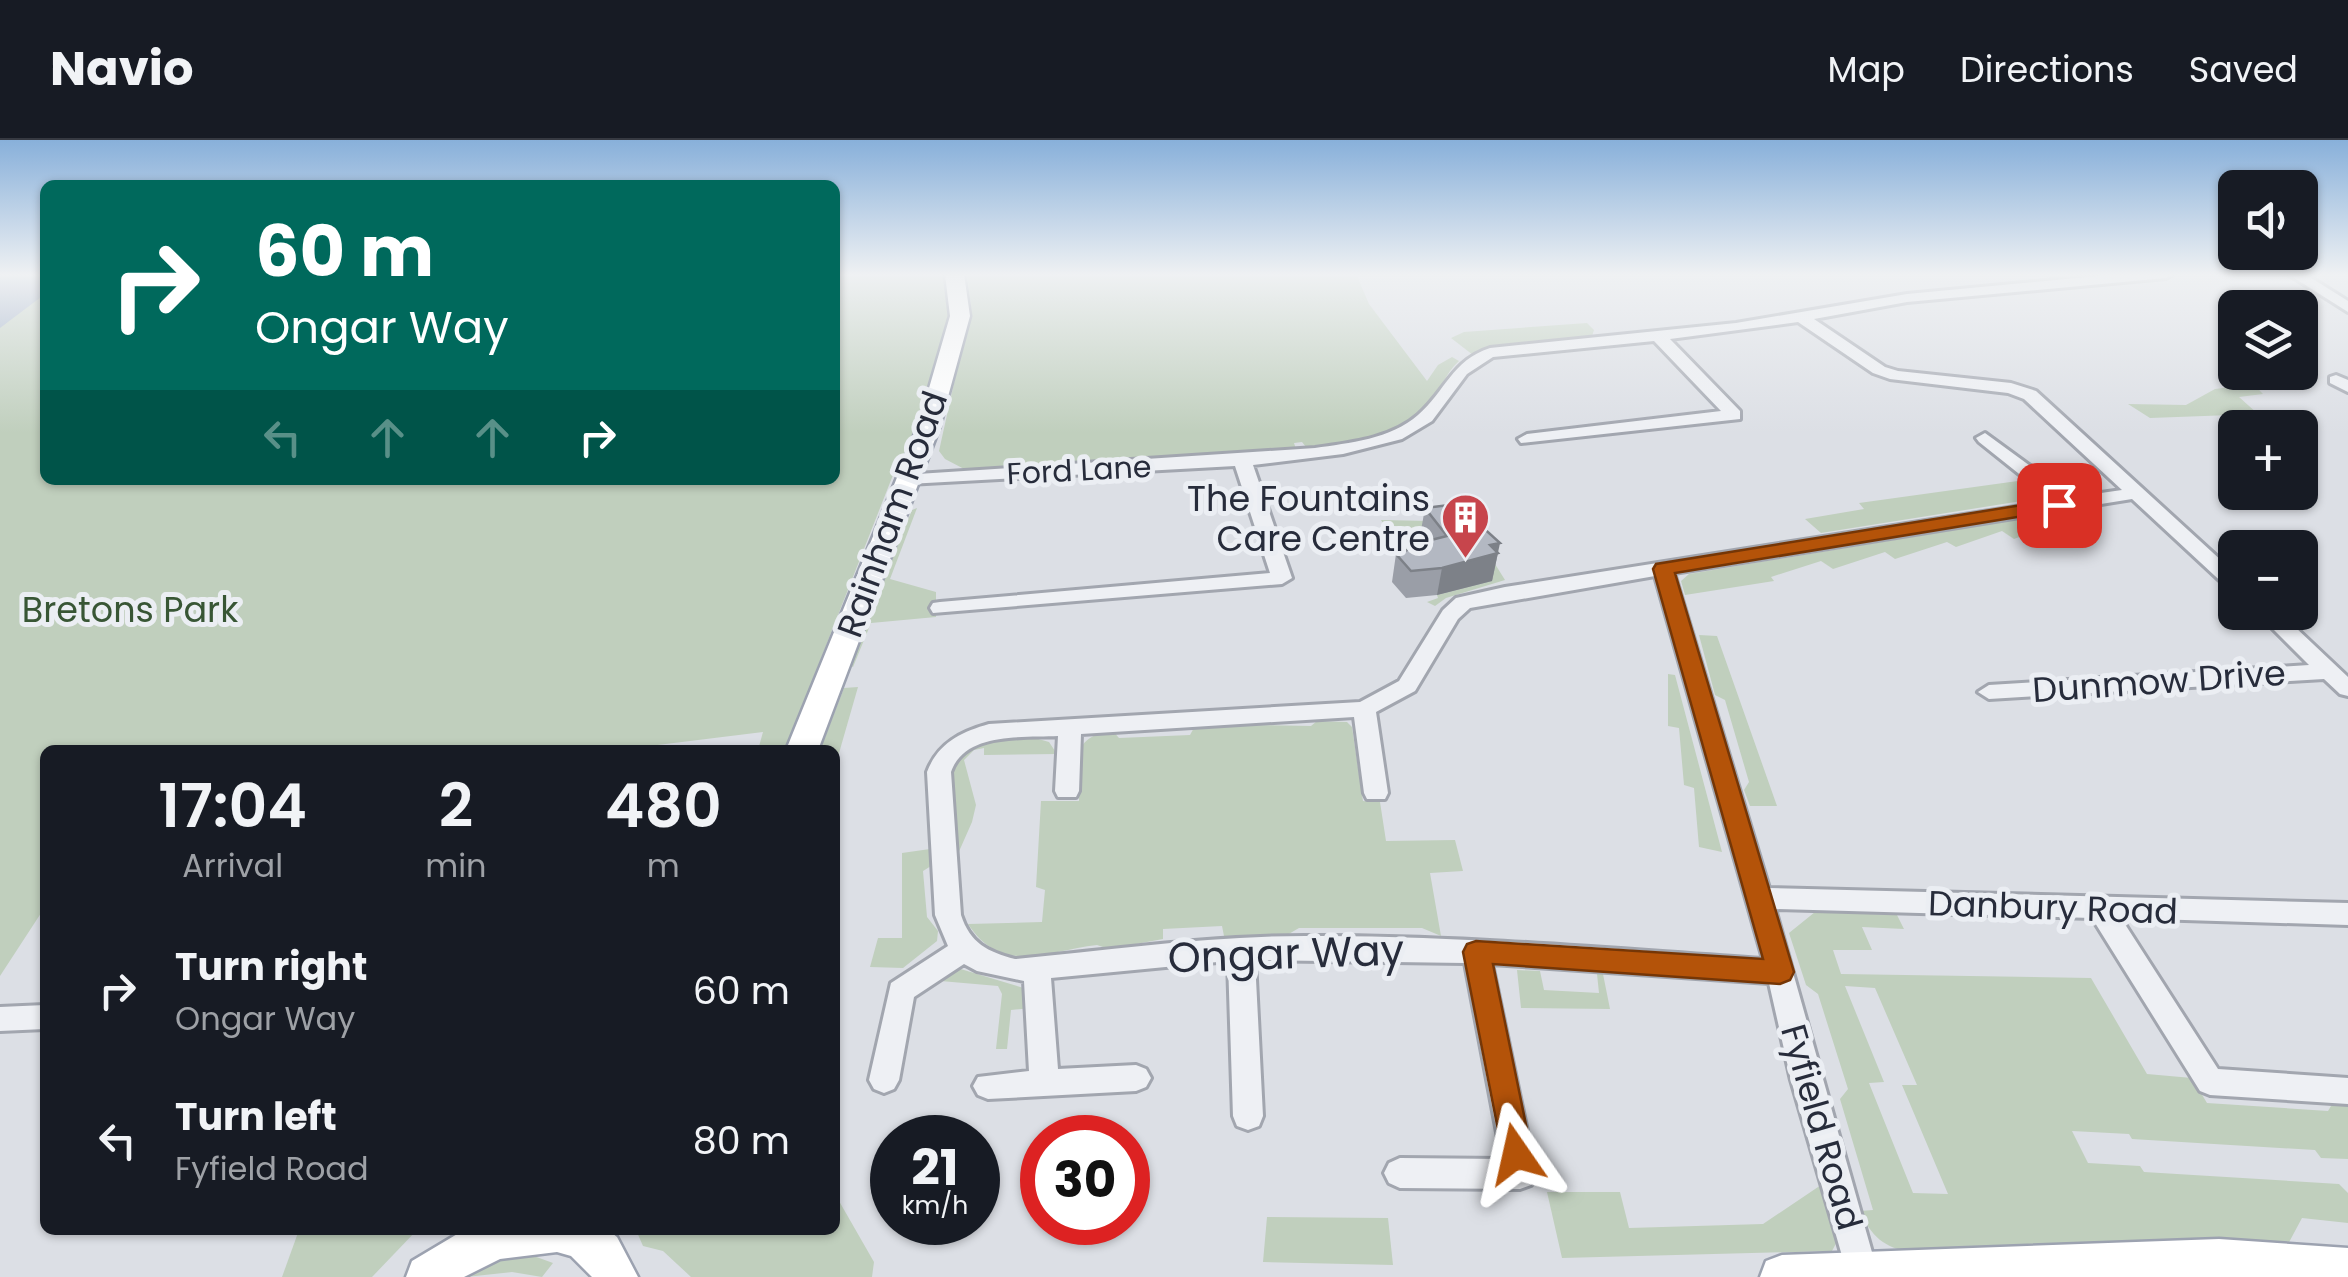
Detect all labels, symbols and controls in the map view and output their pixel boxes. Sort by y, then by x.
text: Navio [50,35,193,102]
text: Map [1828,45,1905,94]
text: Directions [1960,45,2134,94]
text: Saved [2189,45,2298,94]
map controls [2218,170,2318,630]
button: sound [2218,170,2318,270]
text: 60 m [255,202,434,301]
icon: right [90,220,220,350]
button: layers [2218,290,2318,390]
text: Ongar Way [255,296,509,359]
street label: Rainham Road [825,384,959,644]
icon: left [255,410,310,465]
icon: ahead [360,410,415,465]
icon: ahead [465,410,520,465]
icon: right [570,410,625,465]
button: + [2218,410,2318,510]
street label: Ford Lane [1006,445,1152,495]
pin [2017,463,2102,548]
place label: The Fountains Care Centre [1187,474,1430,563]
icon: arrive [2032,478,2087,533]
building icon: The Fountains Care Centre [1439,492,1491,560]
button: − [2218,530,2318,630]
park label: Bretons Park [22,585,238,634]
street label: Dunmow Drive [2031,648,2287,714]
text: 17:04 [158,764,307,848]
text: 2 [439,764,473,848]
text: 480 [605,764,722,848]
text: Arrival [182,843,283,888]
text: min [425,843,487,888]
text: m [647,843,680,888]
street label: Danbury Road [1927,878,2179,936]
street label: Ongar Way [1167,920,1406,988]
text: Turn right [175,940,367,993]
icon: right [90,963,145,1018]
text: 60 m [693,964,790,1017]
text: Ongar Way [175,996,355,1041]
street label: Fyfield Road [1769,1018,1875,1236]
text: Turn left [175,1090,337,1143]
position arrow [1464,1102,1568,1206]
icon: left [90,1113,145,1168]
text: 80 m [693,1114,790,1167]
speed limit sign: 30 [1020,1115,1150,1245]
text: 21 [911,1132,959,1203]
text: Fyfield Road [175,1146,369,1191]
text: km/h [902,1188,968,1223]

